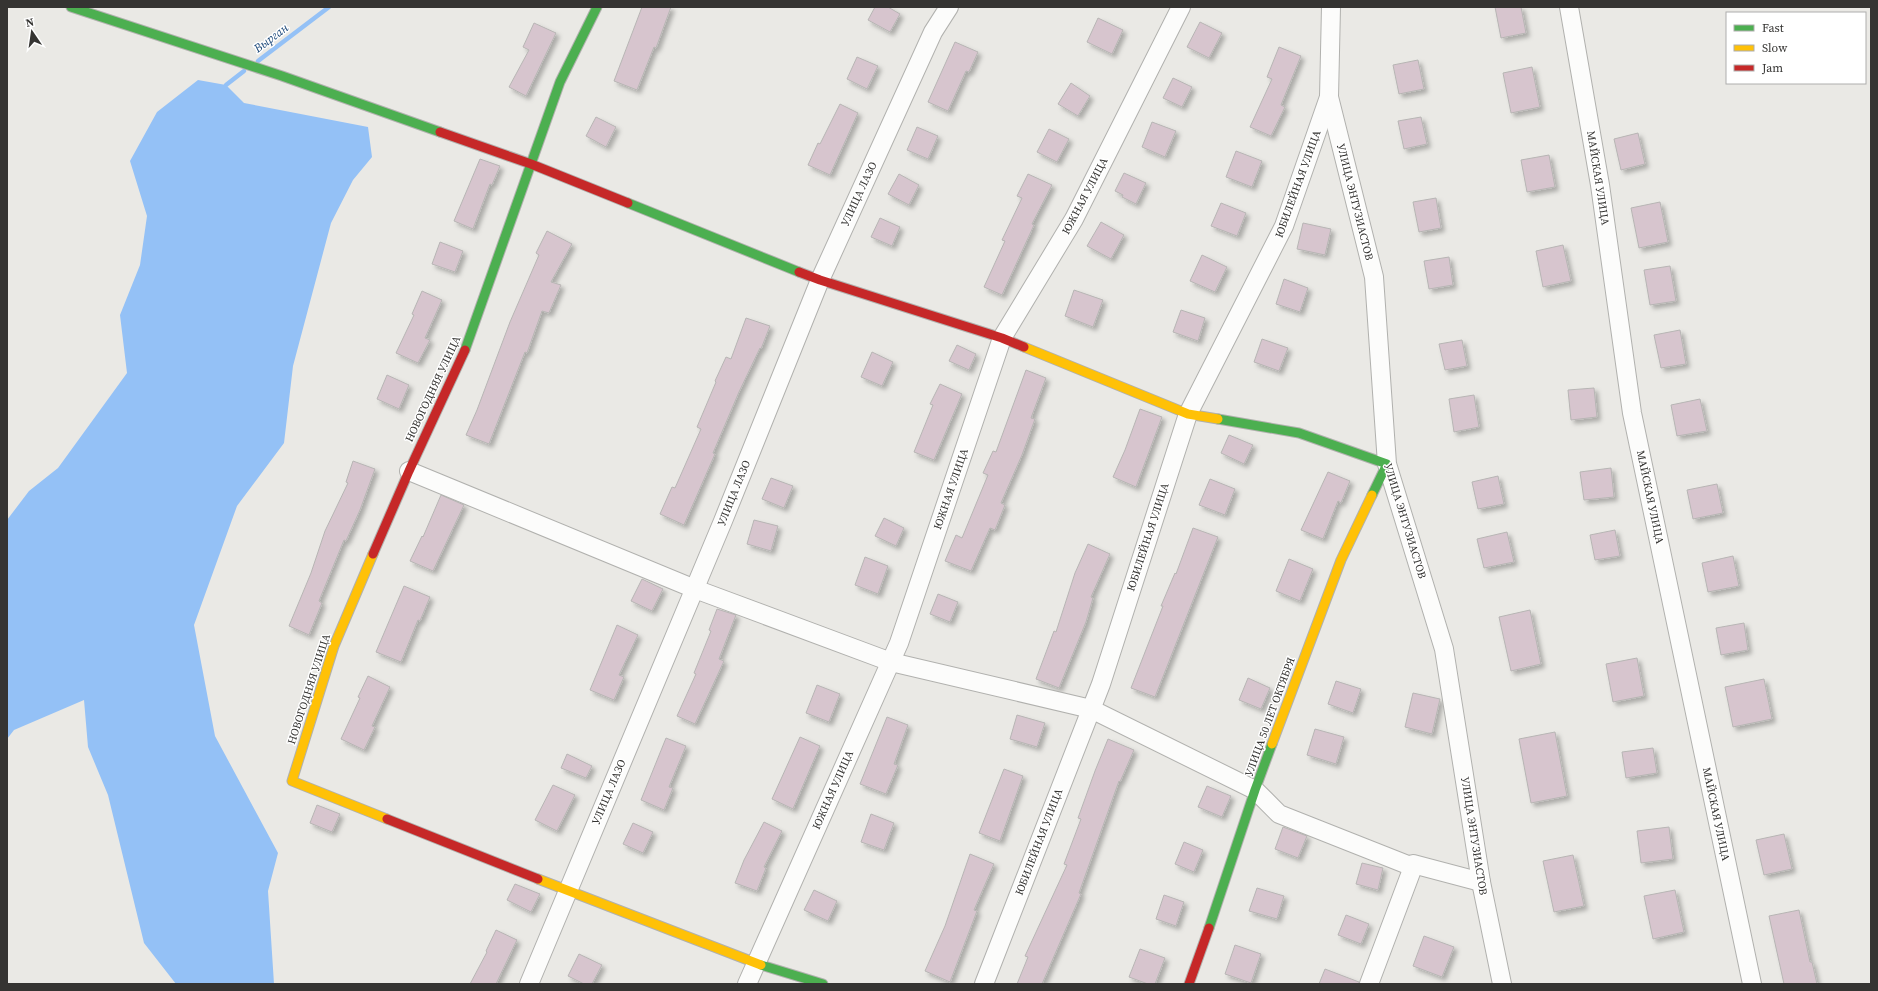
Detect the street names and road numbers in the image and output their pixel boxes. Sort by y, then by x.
street label: ЮБИЛЕЙНАЯ УЛИЦА [1272,128,1325,240]
street label: МАЙСКАЯ УЛИЦА [1583,130,1613,227]
street label: УЛИЦА ЭНТУЗИАСТОВ [1333,142,1377,262]
street label: ЮЖНАЯ УЛИЦА [1058,154,1112,237]
street label: УЛИЦА ЛАЗО [837,159,881,229]
street label: НОВОГОДНЯЯ УЛИЦА [402,333,464,444]
street label: ЮЖНАЯ УЛИЦА [930,446,972,532]
street label: МАЙСКАЯ УЛИЦА [1633,449,1667,546]
street label: УЛИЦА ЛАЗО [714,458,754,528]
street label: УЛИЦА ЭНТУЗИАСТОВ [1380,462,1430,581]
street label: ЮБИЛЕЙНАЯ УЛИЦА [1123,480,1173,593]
street label: НОВОГОДНЯЯ УЛИЦА [284,631,334,746]
street label: УЛИЦА 50 ЛЕТ ОКТЯБРЯ [1241,655,1299,779]
street label: ЮЖНАЯ УЛИЦА [809,748,857,832]
street label: УЛИЦА ЛАЗО [588,757,630,827]
street label: МАЙСКАЯ УЛИЦА [1699,766,1733,863]
street label: УЛИЦА ЭНТУЗИАСТОВ [1457,776,1491,896]
street label: ЮБИЛЕЙНАЯ УЛИЦА [1012,786,1067,898]

